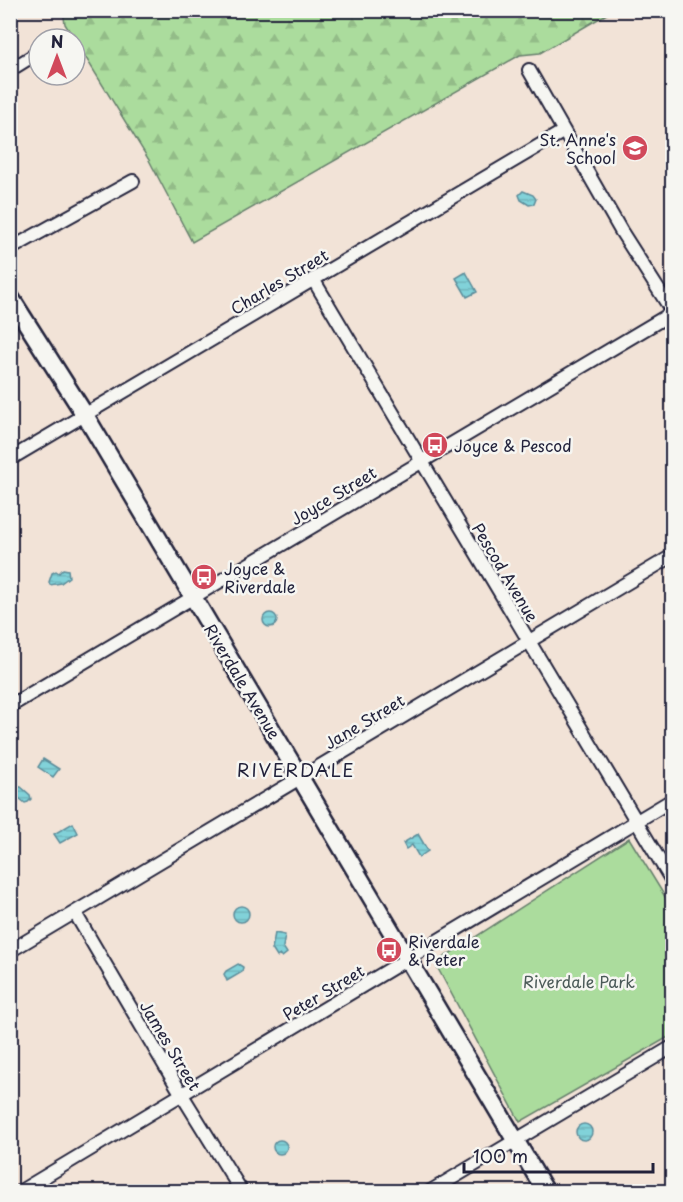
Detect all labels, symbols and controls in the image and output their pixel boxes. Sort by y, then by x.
north arrow [27,27,87,87]
text: N [51,29,63,53]
place label: St. Anne's School [539,127,616,169]
school or university icon: St. Anne's School [620,133,650,163]
street label: Charles Street [226,242,333,320]
bus stop icon: Joyce & Pescod [420,430,450,460]
place label: Joyce & Pescod [454,433,572,457]
street label: Joyce Street [285,460,381,530]
street label: Pescod Avenue [467,518,545,626]
place label: Joyce & Riverdale [224,556,296,598]
bus stop icon: Joyce & Riverdale [189,562,219,592]
street label: Riverdale Avenue [199,619,287,744]
street label: Jane Street [319,687,409,754]
district label: RIVERDALE [237,756,355,783]
place label: Riverdale & Peter [408,929,480,971]
bus stop icon: Riverdale & Peter [374,935,404,965]
street label: Peter Street [278,958,369,1026]
park label: Riverdale Park [523,969,635,993]
street label: James Street [135,995,208,1095]
scale bar [464,1136,653,1174]
text: 100 m [473,1142,528,1169]

